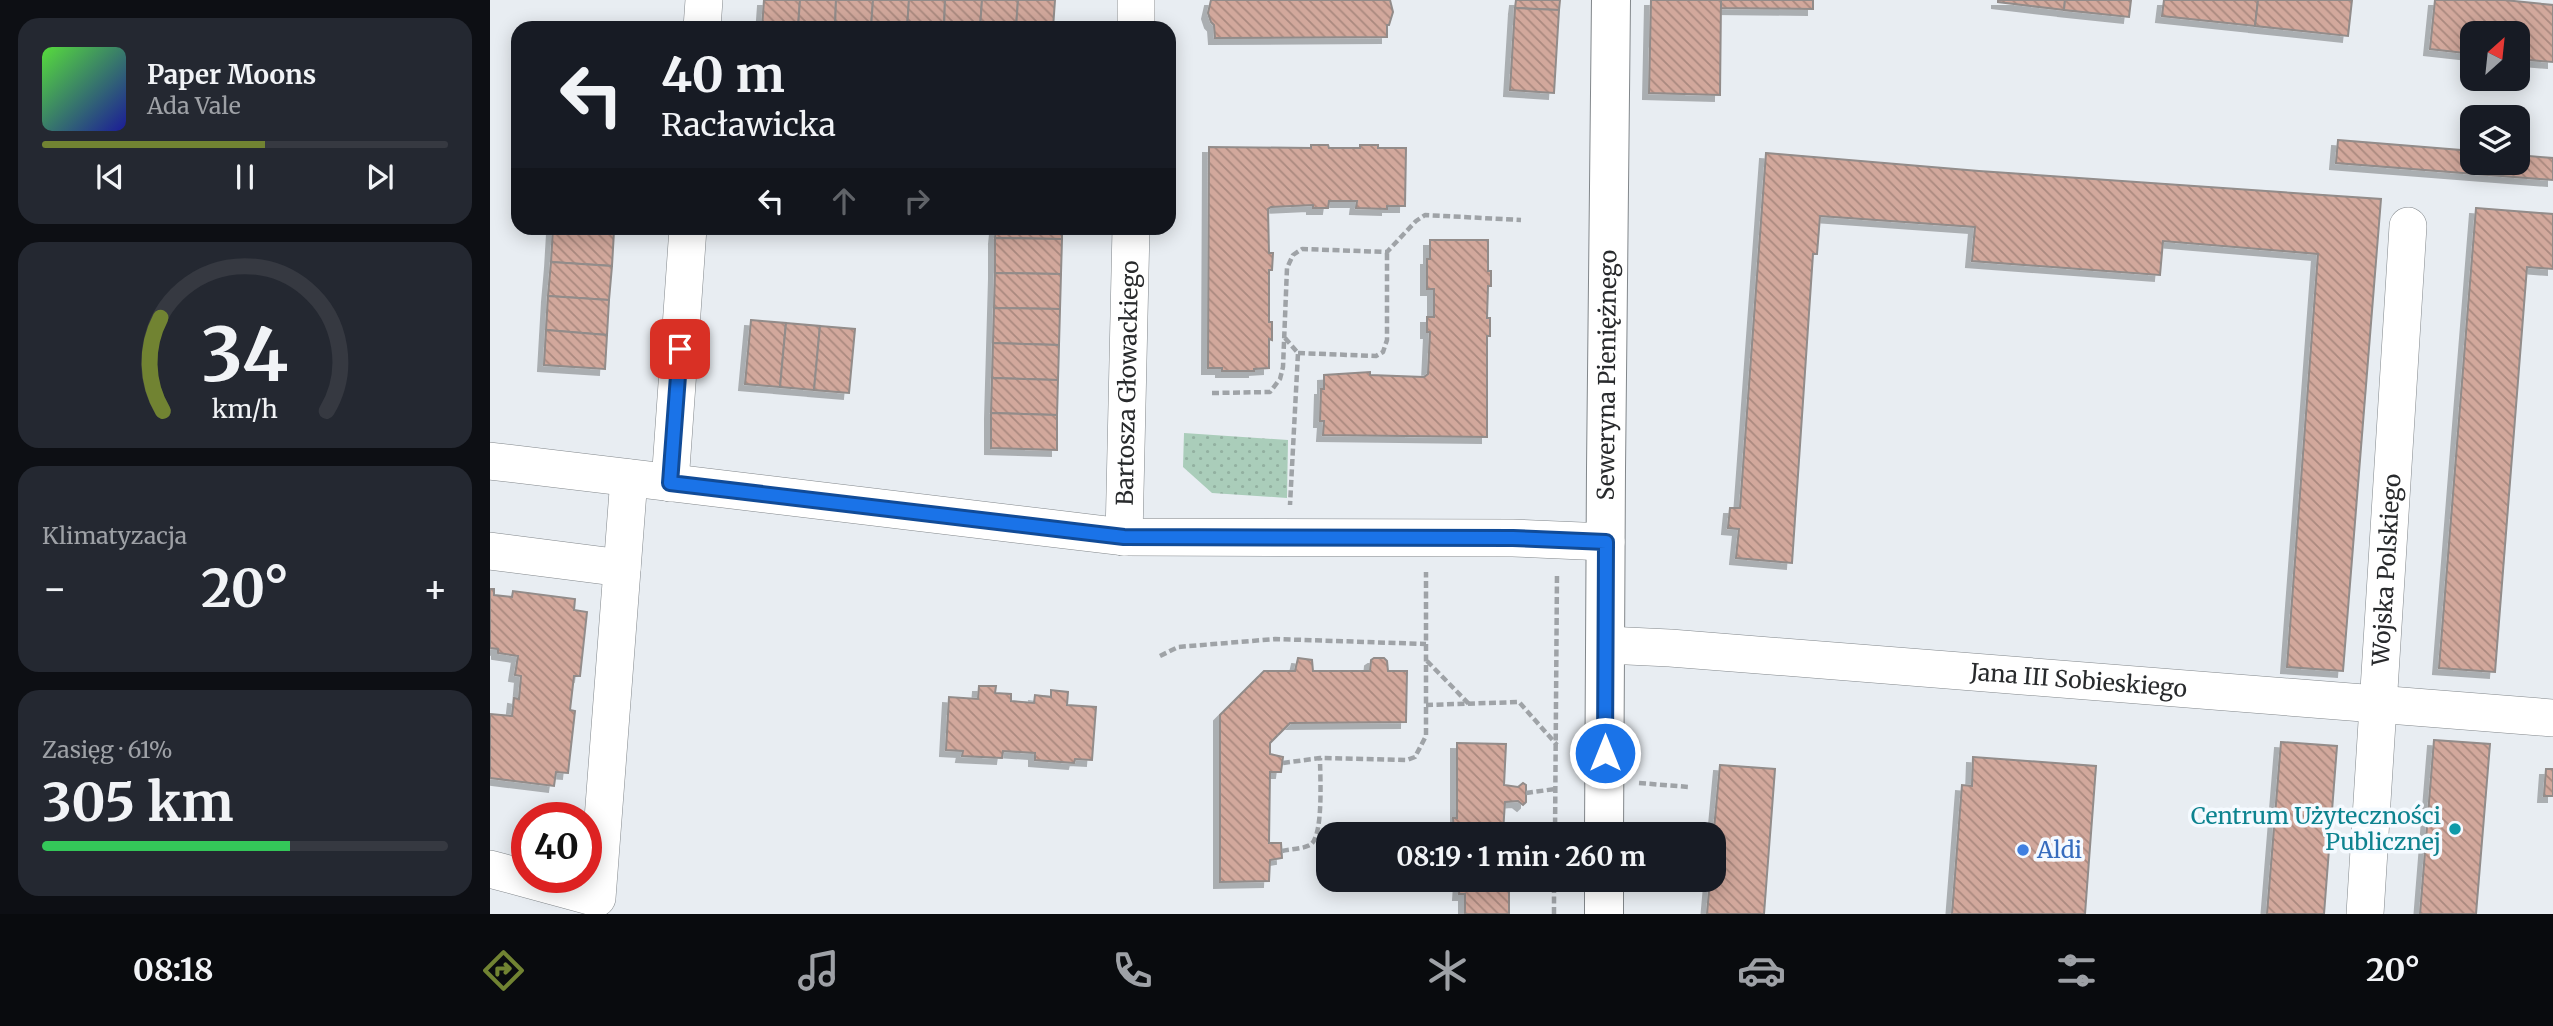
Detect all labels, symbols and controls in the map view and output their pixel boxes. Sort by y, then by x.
north arrow [2460,21,2530,91]
map controls [2460,21,2530,175]
text: 40 m [661,44,785,105]
icon: left [546,49,637,140]
text: Paper Moons [147,58,316,91]
text: Ada Vale [147,91,241,120]
text: Racławicka [661,105,836,145]
button: layers [2460,105,2530,175]
icon: previous [91,158,129,196]
icon: pause [226,158,264,196]
icon: next [361,158,399,196]
icon: left [752,182,790,220]
icon: ahead [825,182,863,220]
icon: right [898,182,936,220]
street label: Seweryna Pieniężnego [1591,250,1622,500]
street label: Bartosza Głowackiego [1110,260,1144,506]
text: 34 [201,309,289,401]
pin [650,319,710,379]
icon: arrive [661,330,699,368]
text: km/h [212,393,278,425]
street label: Wojska Polskiego [2365,473,2406,668]
text: Klimatyzacja [42,521,187,550]
text: 20° [201,556,289,621]
text: − [42,565,67,612]
text: + [423,565,448,612]
street label: Jana III Sobieskiego [1968,657,2188,703]
position arrow [1568,716,1642,790]
text: Zasięg · 61% [42,735,173,764]
text: 305 km [42,770,234,835]
place label: Centrum Użyteczności Publicznej [2191,801,2441,856]
speed limit sign: 40 [511,802,602,893]
marker: Centrum Użyteczności Publicznej [2447,821,2463,837]
place label: Aldi [2036,835,2082,864]
text: 08:19 · 1 min · 260 m [1396,840,1646,873]
marker: Aldi [2015,842,2031,858]
icon: directions [479,946,528,995]
icon: music [794,946,843,995]
icon: phone [1108,946,1157,995]
icon: climate [1423,946,1472,995]
icon: car [1737,946,1786,995]
icon: filters [2052,946,2101,995]
text: 08:18 [133,950,214,990]
text: 20° [2366,950,2420,990]

